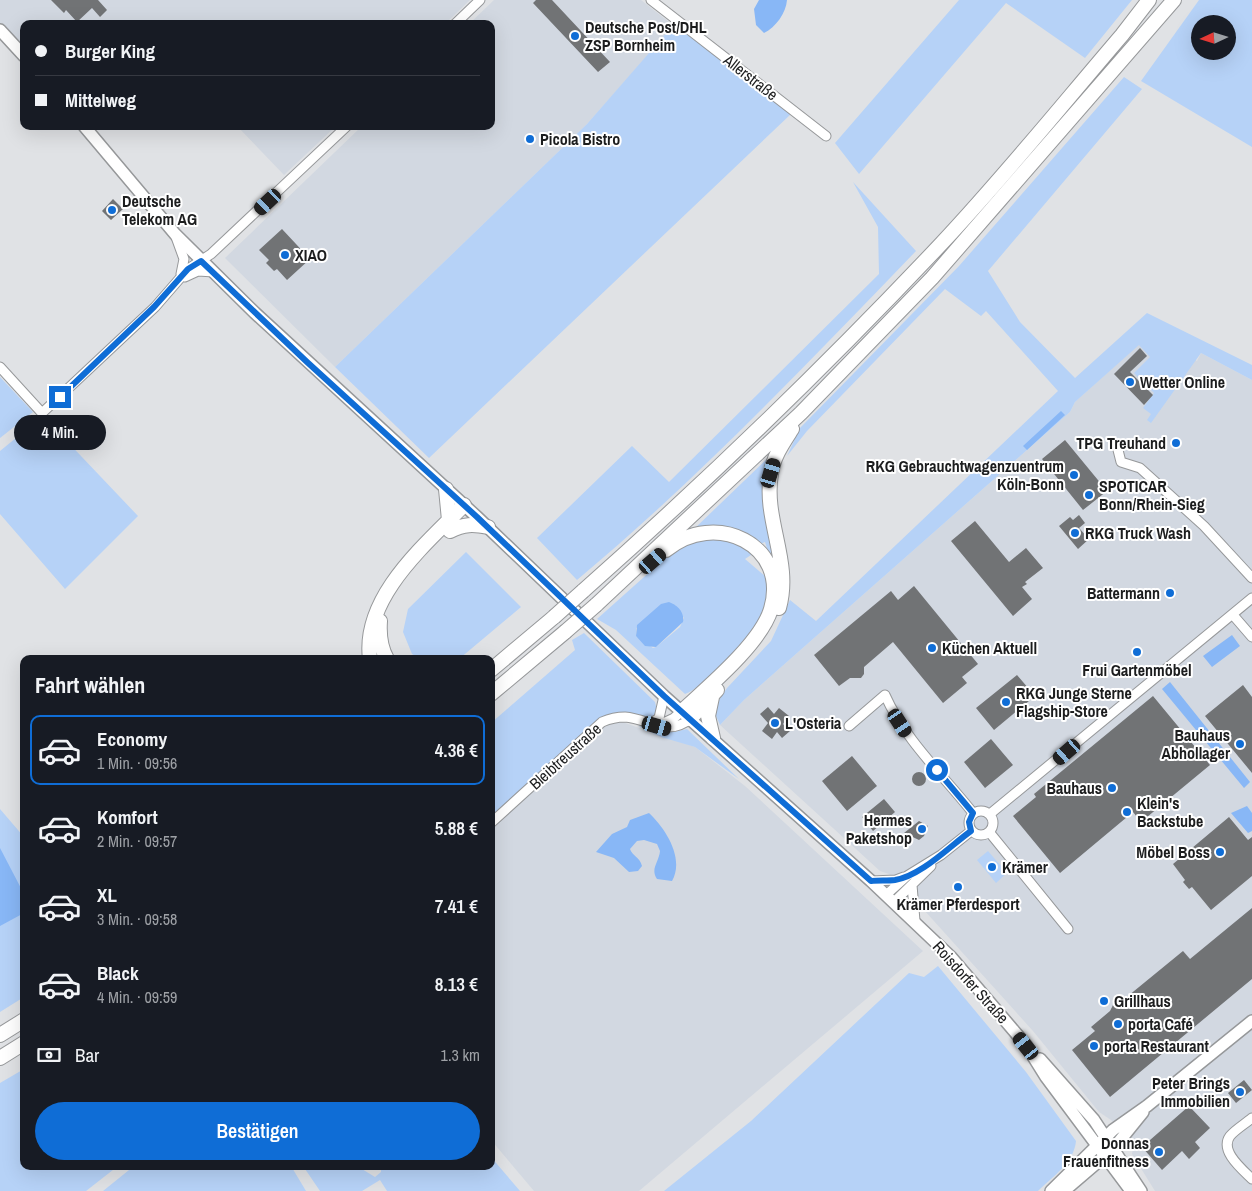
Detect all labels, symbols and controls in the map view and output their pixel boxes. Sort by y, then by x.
north arrow [1191,15,1236,60]
map controls [1191,15,1236,60]
place label: Deutsche Post/DHL ZSP Bornheim [585,16,707,56]
marker: Deutsche Post/DHL ZSP Bornheim [569,30,581,42]
text: Burger King [65,38,155,64]
street label: Allerstraße [718,48,783,105]
text: Mittelweg [65,87,136,113]
place label: Picola Bistro [540,128,620,150]
marker: Picola Bistro [524,133,536,145]
car [251,186,284,218]
place label: Deutsche Telekom AG [122,190,197,230]
marker: Deutsche Telekom AG [106,204,118,216]
place label: XIAO [295,244,327,266]
marker: XIAO [279,249,291,261]
place label: Wetter Online [1140,371,1225,393]
marker: Wetter Online [1124,376,1136,388]
route end [49,386,71,408]
callout: 4 Min. [14,414,106,450]
text: 4 Min. [42,421,78,443]
place label: TPG Treuhand [1076,432,1166,454]
marker: TPG Treuhand [1170,437,1182,449]
place label: RKG Gebrauchtwagenzuentrum Köln-Bonn [866,455,1064,495]
car [759,456,782,490]
marker: RKG Gebrauchtwagenzuentrum Köln-Bonn [1068,469,1080,481]
place label: SPOTICAR Bonn/Rhein-Sieg [1099,475,1205,515]
marker: SPOTICAR Bonn/Rhein-Sieg [1083,489,1095,501]
place label: RKG Truck Wash [1085,522,1191,544]
marker: RKG Truck Wash [1069,527,1081,539]
car [636,545,669,577]
place label: Battermann [1087,582,1160,604]
marker: Battermann [1164,587,1176,599]
place label: Küchen Aktuell [942,637,1037,659]
marker: Küchen Aktuell [926,642,938,654]
marker: Frui Gartenmöbel [1131,646,1143,658]
place label: Frui Gartenmöbel [1082,659,1192,681]
text: Fahrt wählen [35,670,145,700]
place label: RKG Junge Sterne Flagship-Store [1016,682,1132,722]
marker: RKG Junge Sterne Flagship-Store [1000,696,1012,708]
car [885,706,914,740]
place label: L'Osteria [785,712,842,734]
car [640,715,673,737]
marker: L'Osteria [769,717,781,729]
street label: Bleibtreustraße [524,718,606,794]
place label: Bauhaus Abhollager [1161,724,1231,764]
text: Economy [97,726,167,752]
icon: car [37,728,82,773]
car [1050,736,1083,768]
text: 4.36 € [435,737,478,763]
marker: Bauhaus Abhollager [1234,738,1246,750]
text: 1 Min. · 09:56 [97,752,177,774]
route start [926,759,948,781]
place label: Bauhaus [1047,777,1102,799]
marker: Bauhaus [1106,782,1118,794]
place label: Klein's Backstube [1137,792,1203,832]
text: Komfort [97,804,158,830]
icon: car [37,806,82,851]
marker: Klein's Backstube [1121,806,1133,818]
place label: Hermes Paketshop [846,809,912,849]
text: 5.88 € [435,815,478,841]
marker: Hermes Paketshop [916,823,928,835]
text: 2 Min. · 09:57 [97,830,177,852]
place label: Möbel Boss [1136,841,1210,863]
marker: Möbel Boss [1214,846,1226,858]
place label: Krämer [1002,856,1049,878]
marker: Krämer [986,861,998,873]
marker: Krämer Pferdesport [952,881,964,893]
text: XL [97,882,117,908]
icon: car [37,884,82,929]
text: 7.41 € [435,893,478,919]
place label: Krämer Pferdesport [896,893,1020,915]
text: 3 Min. · 09:58 [97,908,177,930]
street label: Roisdorfer Straße [928,936,1014,1028]
text: Black [97,960,139,986]
icon: car [37,962,82,1007]
text: 8.13 € [435,971,478,997]
text: 4 Min. · 09:59 [97,986,177,1008]
place label: Grillhaus [1114,990,1171,1012]
marker: Grillhaus [1098,995,1110,1007]
place label: porta Café [1128,1013,1193,1035]
marker: porta Café [1112,1018,1124,1030]
car [1010,1030,1041,1062]
place label: porta Restaurant [1104,1035,1210,1057]
marker: porta Restaurant [1088,1040,1100,1052]
icon: cash [35,1041,63,1069]
text: Bar [75,1042,99,1068]
text: 1.3 km [441,1044,480,1066]
place label: Peter Brings Immobilien [1152,1072,1230,1112]
marker: Peter Brings Immobilien [1234,1086,1246,1098]
button: Bestätigen [35,1102,480,1160]
place label: Donnas Frauenfitness [1063,1132,1149,1172]
marker: Donnas Frauenfitness [1153,1146,1165,1158]

